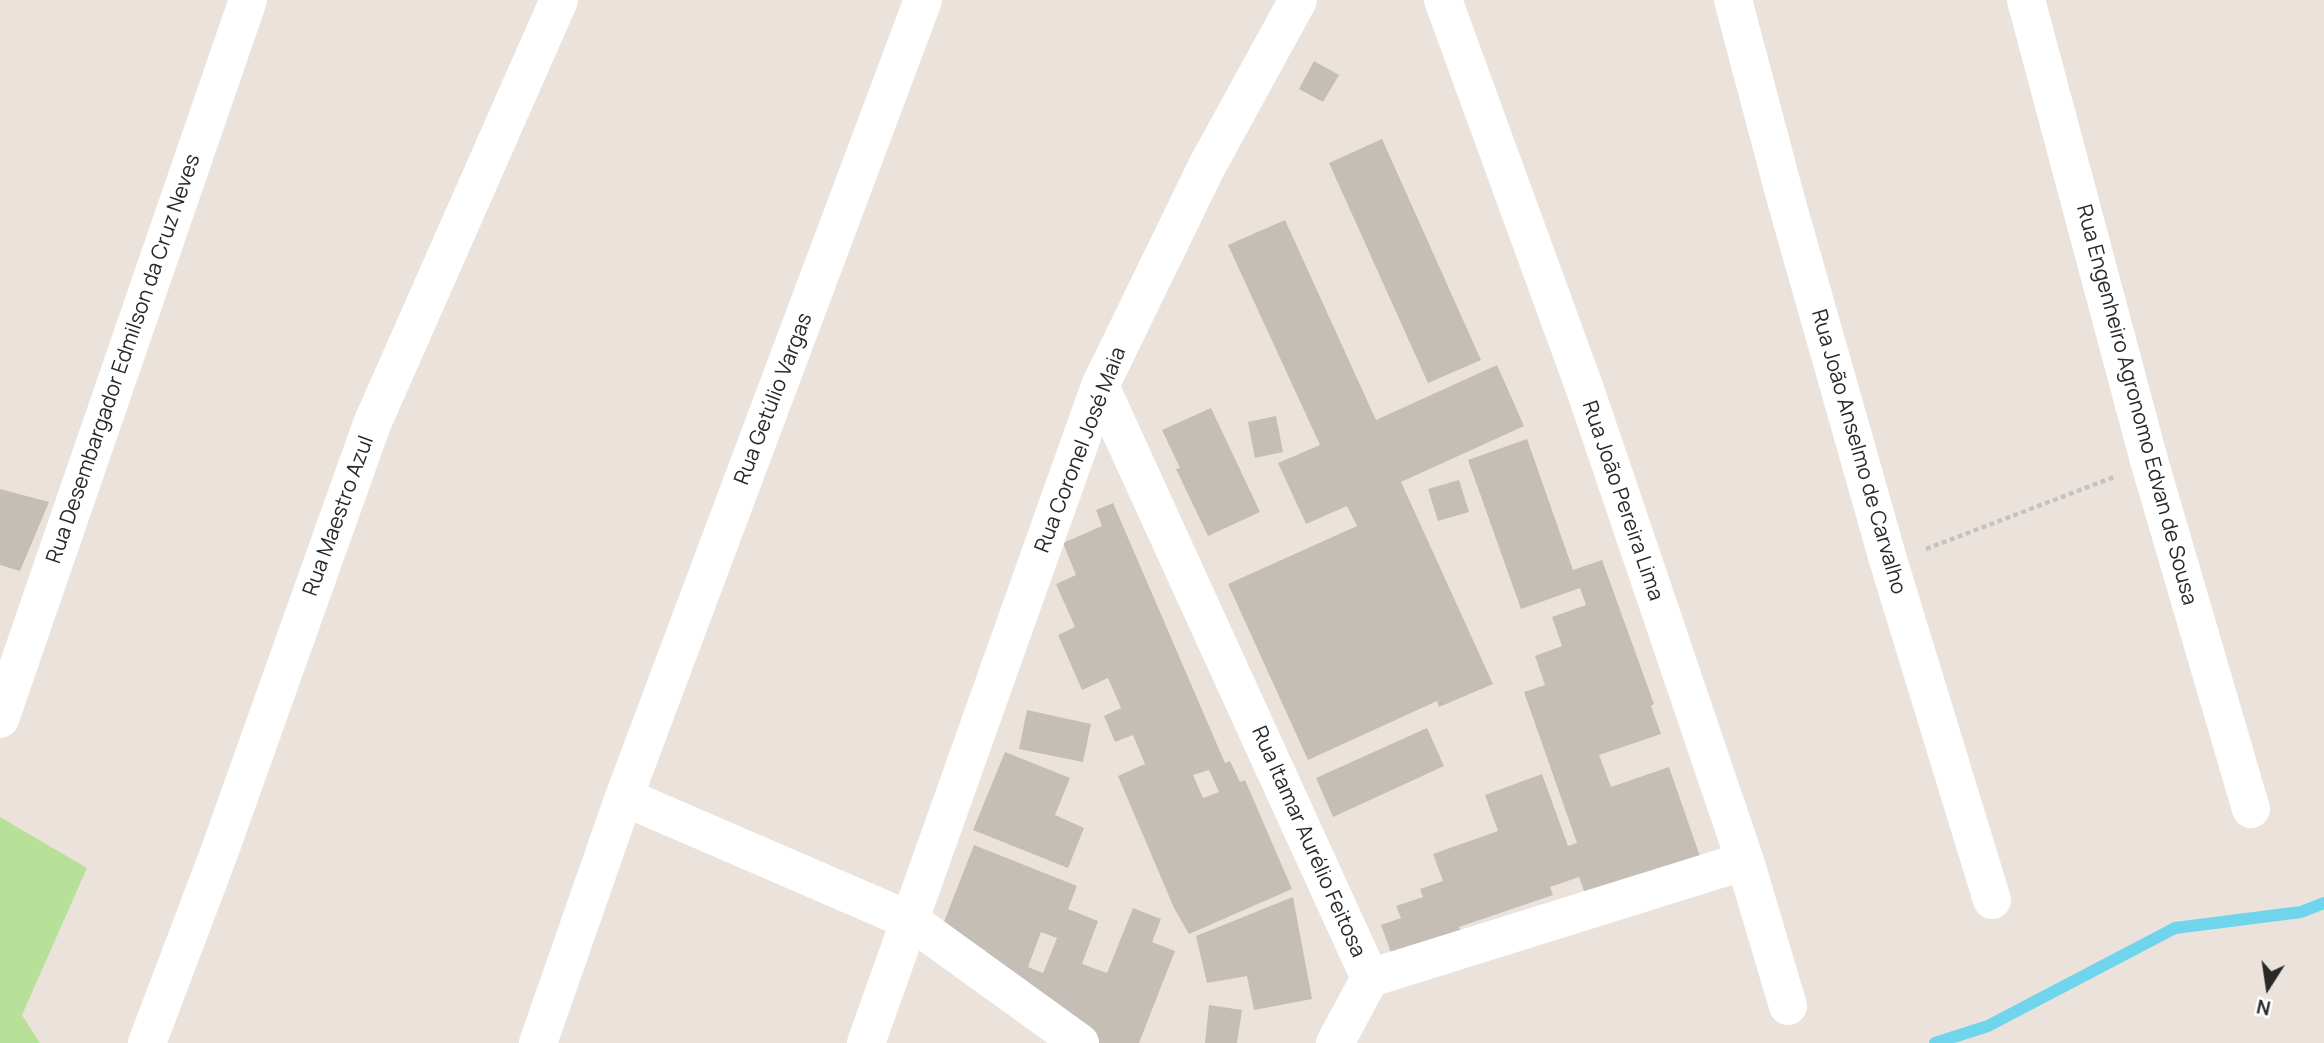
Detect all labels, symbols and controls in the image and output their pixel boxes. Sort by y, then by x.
street label: Rua Desembargador Edmilson da Cruz Neves [42,151,206,567]
street label: Rua Engenheiro Agronomo Edvan de Sousa [2070,202,2202,608]
street label: Rua João Anselmo de Carvalho [1805,307,1911,597]
street label: Rua Getúlio Vargas [730,310,818,488]
street label: Rua Coronel José Maia [1030,344,1132,556]
street label: Rua João Pereira Lima [1576,398,1668,604]
street label: Rua Maestro Azul [298,433,380,599]
street label: Rua Itamar Aurélio Feitosa [1246,723,1370,961]
north arrow [2233,952,2303,1022]
text: N [2254,993,2273,1022]

